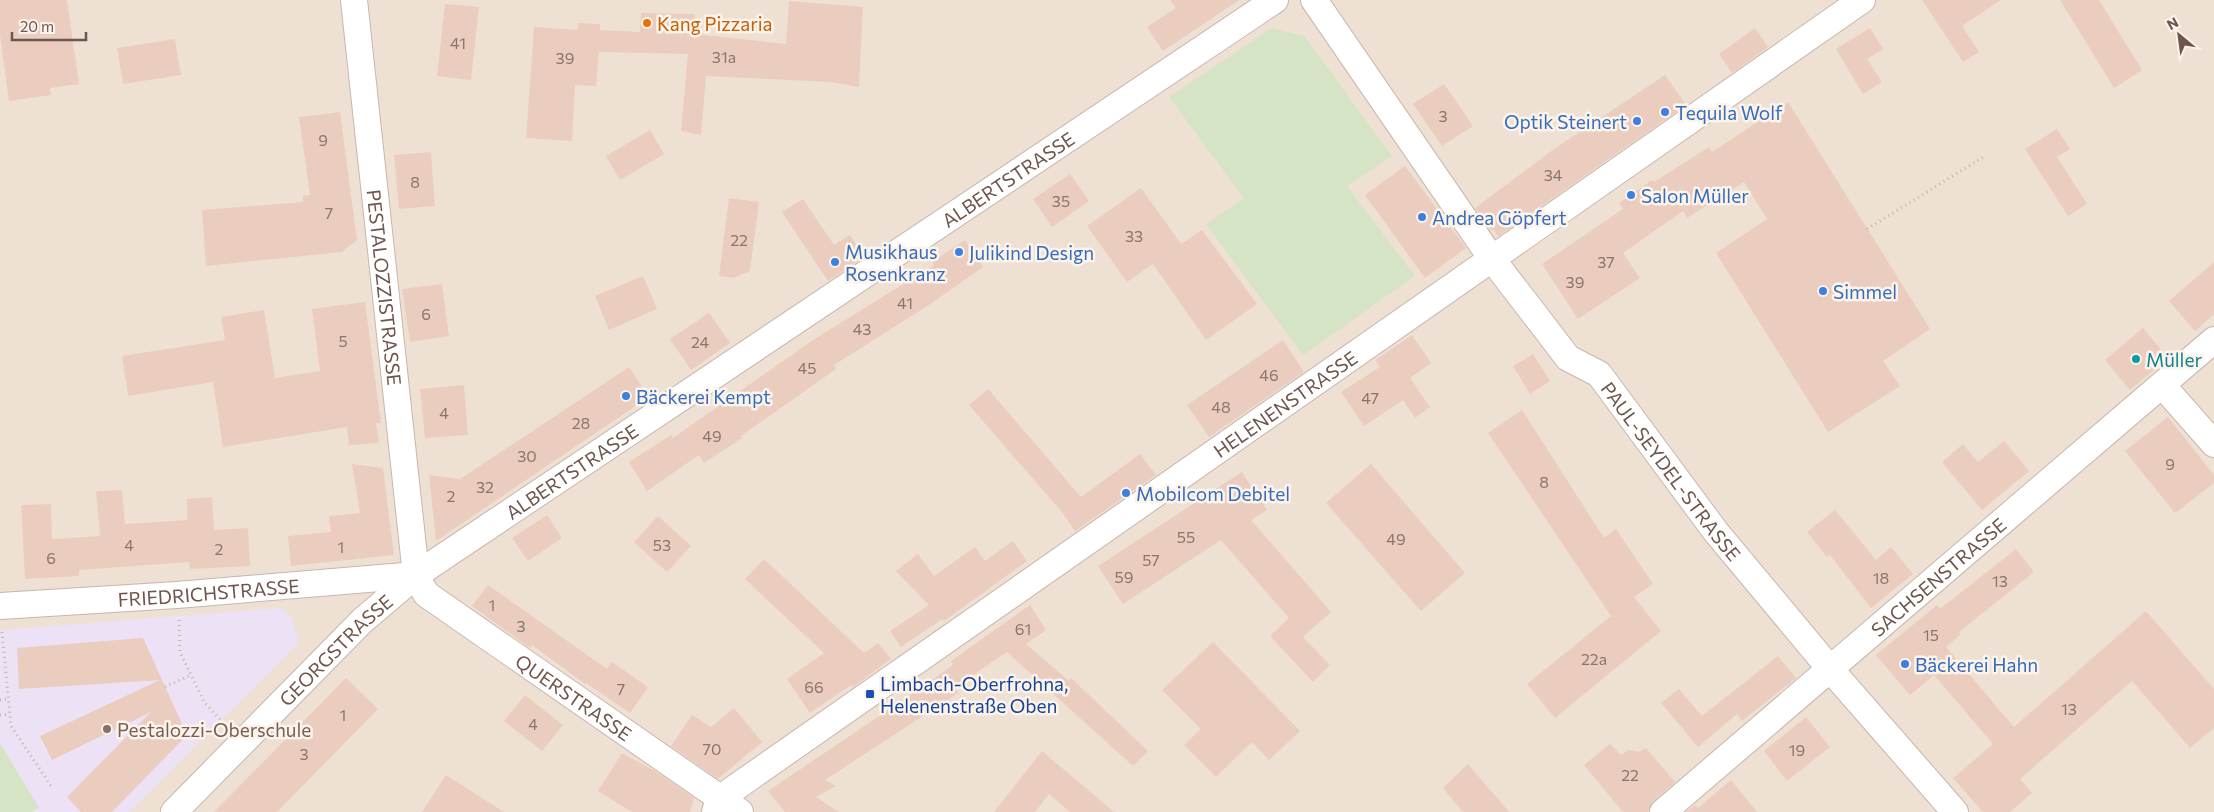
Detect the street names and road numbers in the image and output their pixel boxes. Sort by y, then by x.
street label: ALBERTSTRASSE [937,126,1078,231]
street label: PESTALOZZISTRASSE [363,188,407,386]
street label: HELENENSTRASSE [1209,345,1361,462]
street label: PAUL-SEYDEL-STRASSE [1597,377,1746,565]
street label: ALBERTSTRASSE [501,418,642,524]
street label: SACHSENSTRASSE [1866,512,2010,641]
street label: FRIEDRICHSTRASSE [117,573,300,610]
street label: GEORGSTRASSE [274,589,397,710]
street label: QUERSTRASSE [512,649,636,745]

